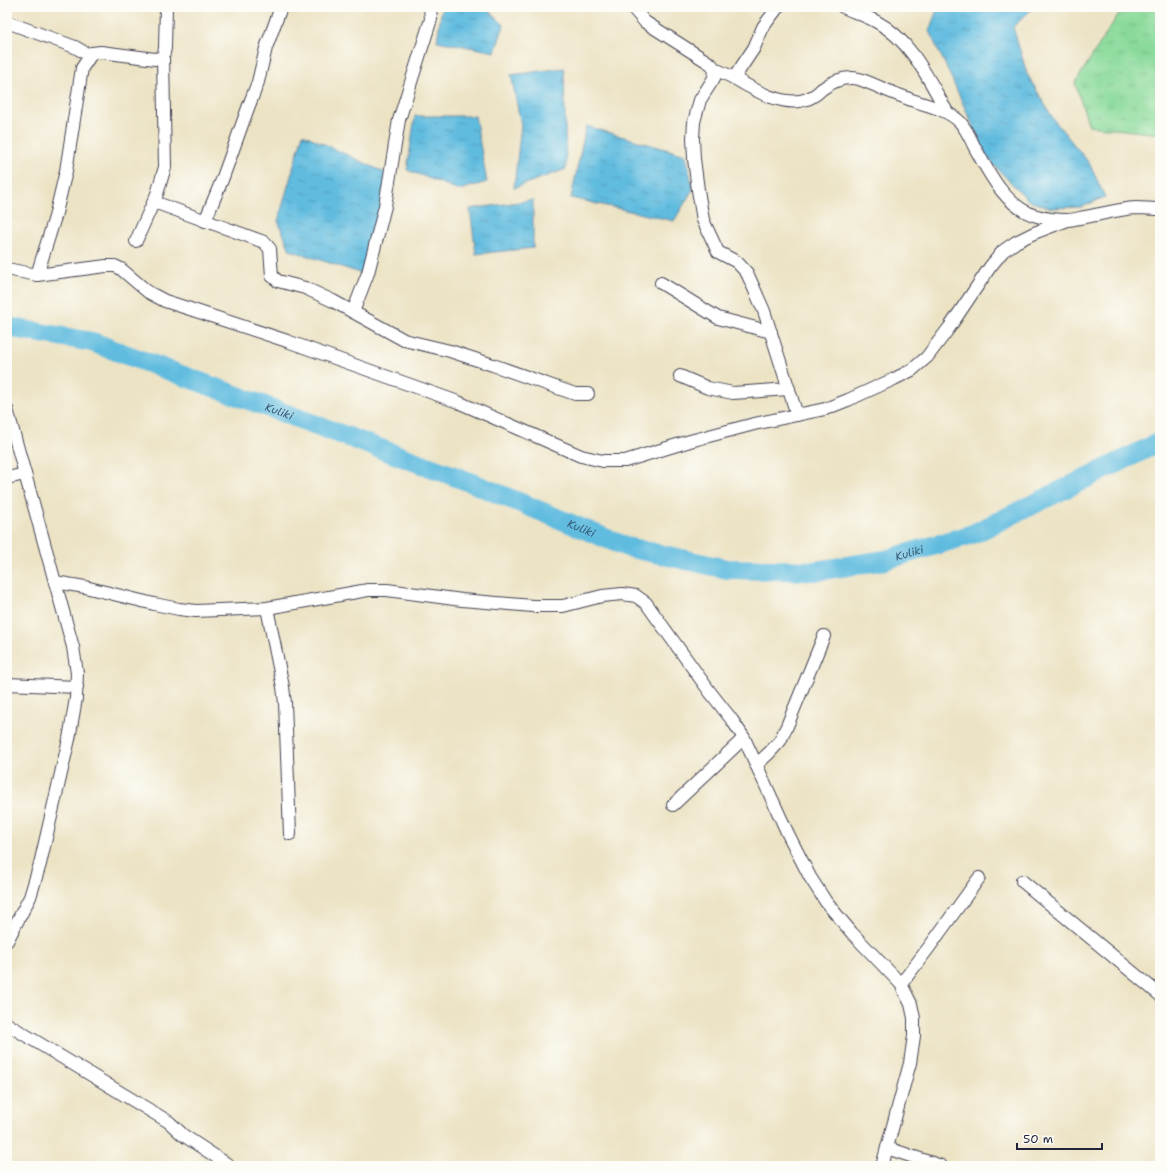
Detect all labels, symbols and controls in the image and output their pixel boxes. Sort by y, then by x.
water label: Kuliki [263,400,296,424]
water label: Kuliki [565,516,598,541]
water label: Kuliki [894,542,926,565]
scale bar [1017,1125,1102,1151]
text: 50 m [1023,1131,1053,1147]

